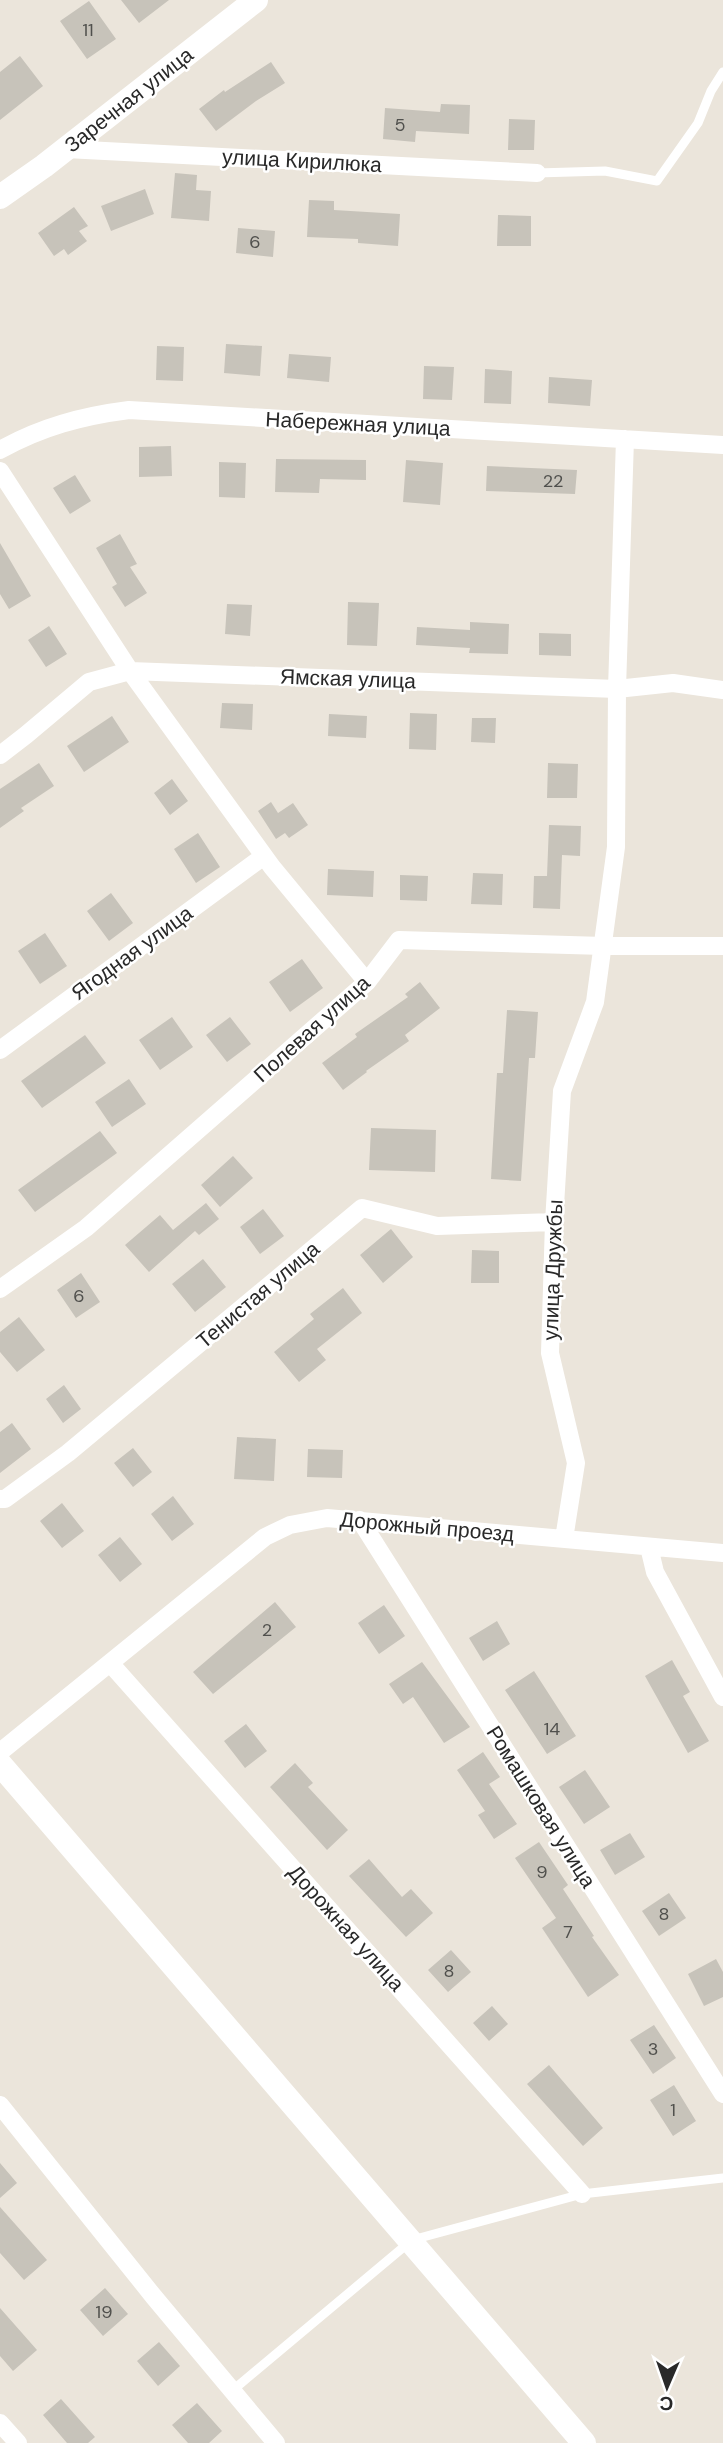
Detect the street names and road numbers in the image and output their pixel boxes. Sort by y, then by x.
street label: Заречная улица [59,41,199,159]
street label: улица Кирилюка [221,143,383,179]
street label: Набережная улица [265,405,452,443]
street label: Ямская улица [279,663,417,695]
street label: Ягодная улица [66,899,199,1007]
street label: Полевая улица [248,969,376,1089]
street label: улица Дружбы [537,1199,569,1341]
street label: Тенистая улица [190,1235,326,1355]
street label: Дорожный проезд [339,1505,515,1549]
street label: Ромашковая улица [480,1721,602,1894]
street label: Дорожная улица [282,1859,411,1998]

